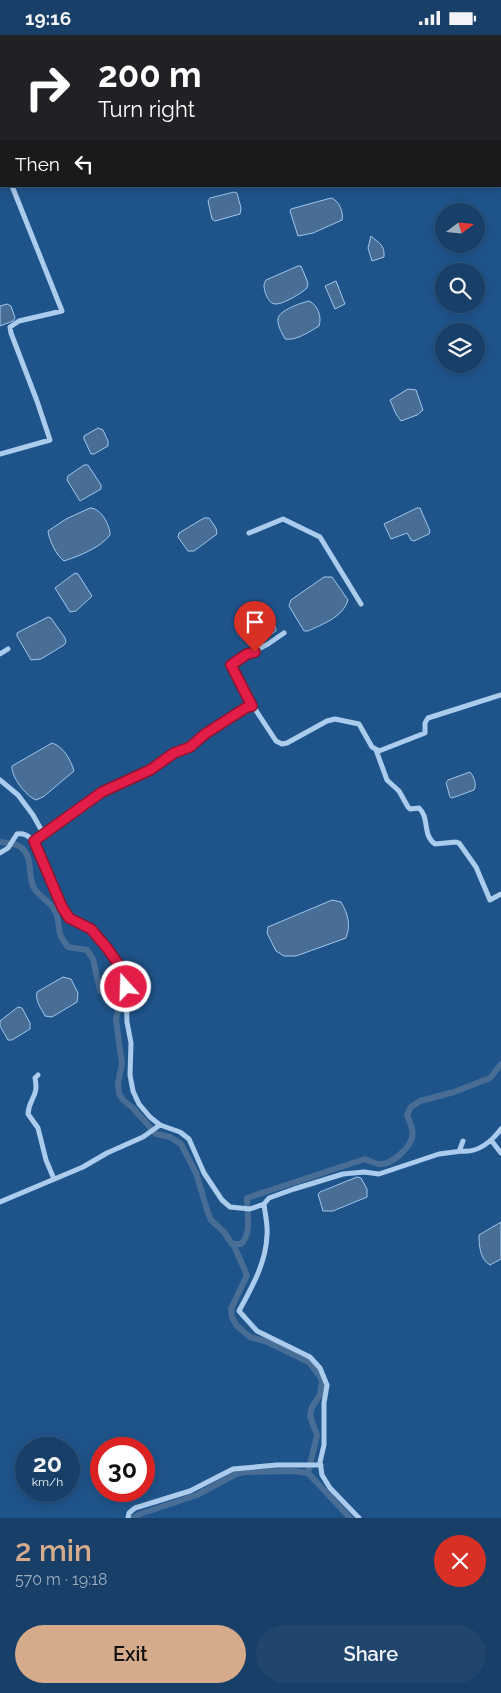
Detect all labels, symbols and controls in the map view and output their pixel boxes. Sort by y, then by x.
text: 19:16 [25,7,71,29]
text: 200 m [98,54,202,95]
icon: right [15,55,80,120]
text: Turn right [98,96,195,122]
icon: left [70,150,98,178]
text: Then [15,153,60,175]
north arrow [435,203,485,253]
map controls [435,203,485,373]
button: search [435,263,485,313]
button: layers [435,323,485,373]
pin [234,601,276,652]
icon: arrive [241,608,269,636]
position arrow [99,960,151,1012]
speed limit sign: 30 [90,1437,155,1502]
text: 20 [33,1448,62,1478]
text: km/h [32,1475,63,1489]
text: 2 min [15,1533,92,1568]
button: close [434,1535,486,1587]
text: 570 m · 19:18 [15,1570,108,1589]
button: Exit [15,1625,246,1683]
button: Share [256,1625,486,1683]

